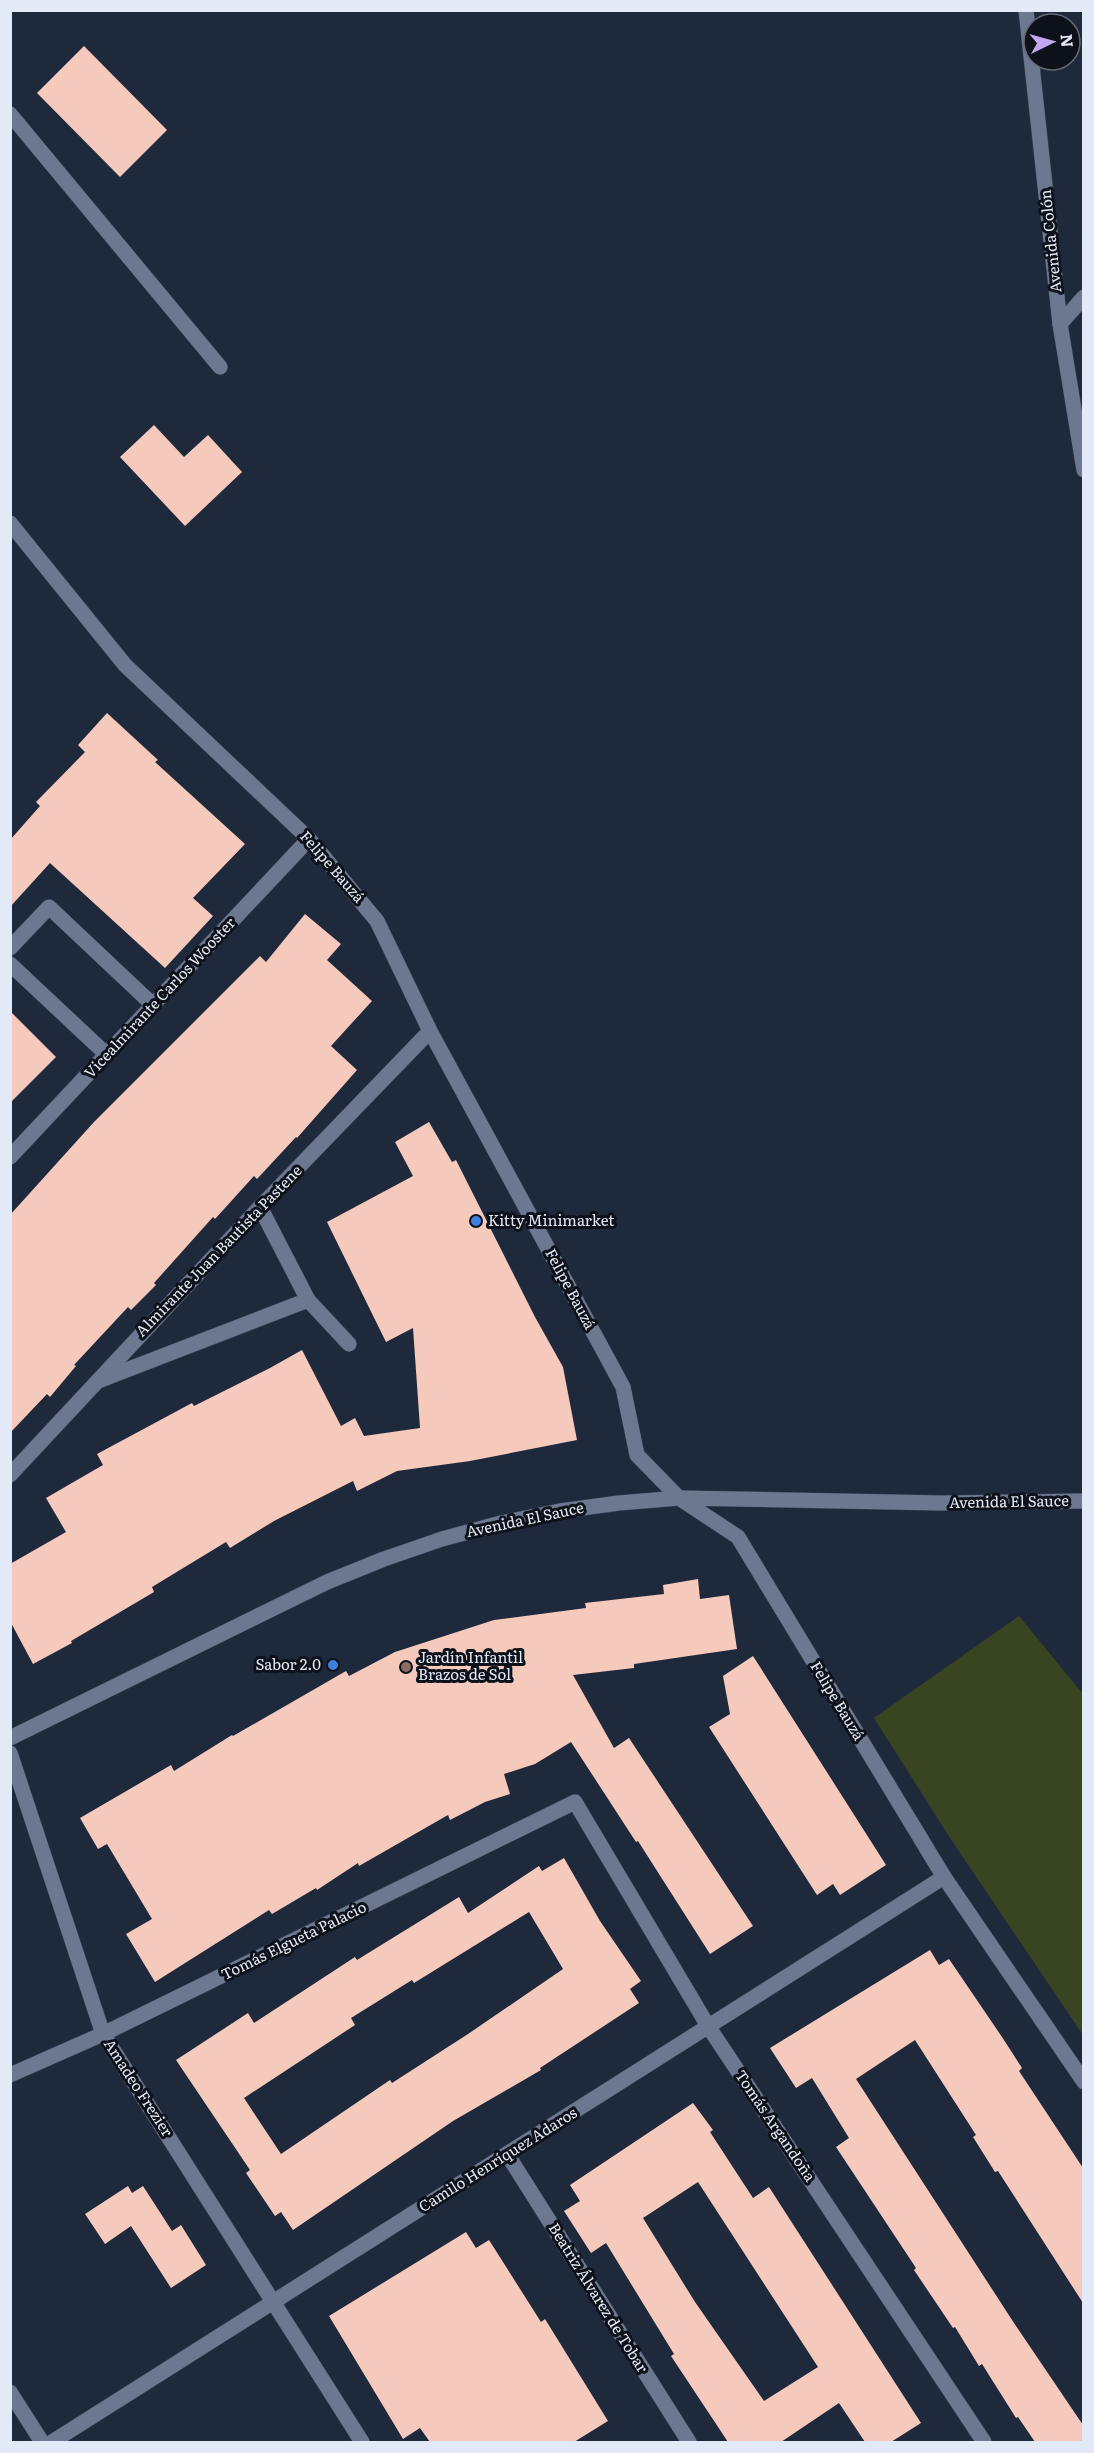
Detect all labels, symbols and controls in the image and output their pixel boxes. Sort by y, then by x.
north arrow [1022,12,1082,72]
text: N [1055,33,1080,48]
street label: Avenida Colón [1033,188,1066,294]
street label: Felipe Bauzá [295,825,372,908]
street label: Vicealmirante Carlos Wooster [78,911,240,1083]
street label: Almirante Juan Bautista Pastene [129,1159,307,1341]
place label: Kitty Minimarket [488,1208,614,1231]
marker: Kitty Minimarket [469,1214,483,1228]
street label: Felipe Bauzá [540,1244,603,1334]
street label: Avenida El Sauce [949,1488,1069,1513]
street label: Avenida El Sauce [464,1495,586,1542]
place label: Jardín Infantil Brazos de Sol [418,1645,523,1685]
place label: Sabor 2.0 [255,1652,321,1675]
street label: Felipe Bauzá [806,1656,871,1745]
marker: Sabor 2.0 [326,1658,340,1672]
marker: Jardín Infantil Brazos de Sol [399,1660,413,1674]
street label: Tomás Elgueta Palacio [217,1894,370,1985]
street label: Amadeo Frezier [99,2034,180,2141]
street label: Tomás Argandoña [730,2065,823,2186]
street label: Camilo Henríquez Adaros [413,2100,581,2217]
street label: Beatriz Álvarez de Tobar [544,2218,655,2377]

